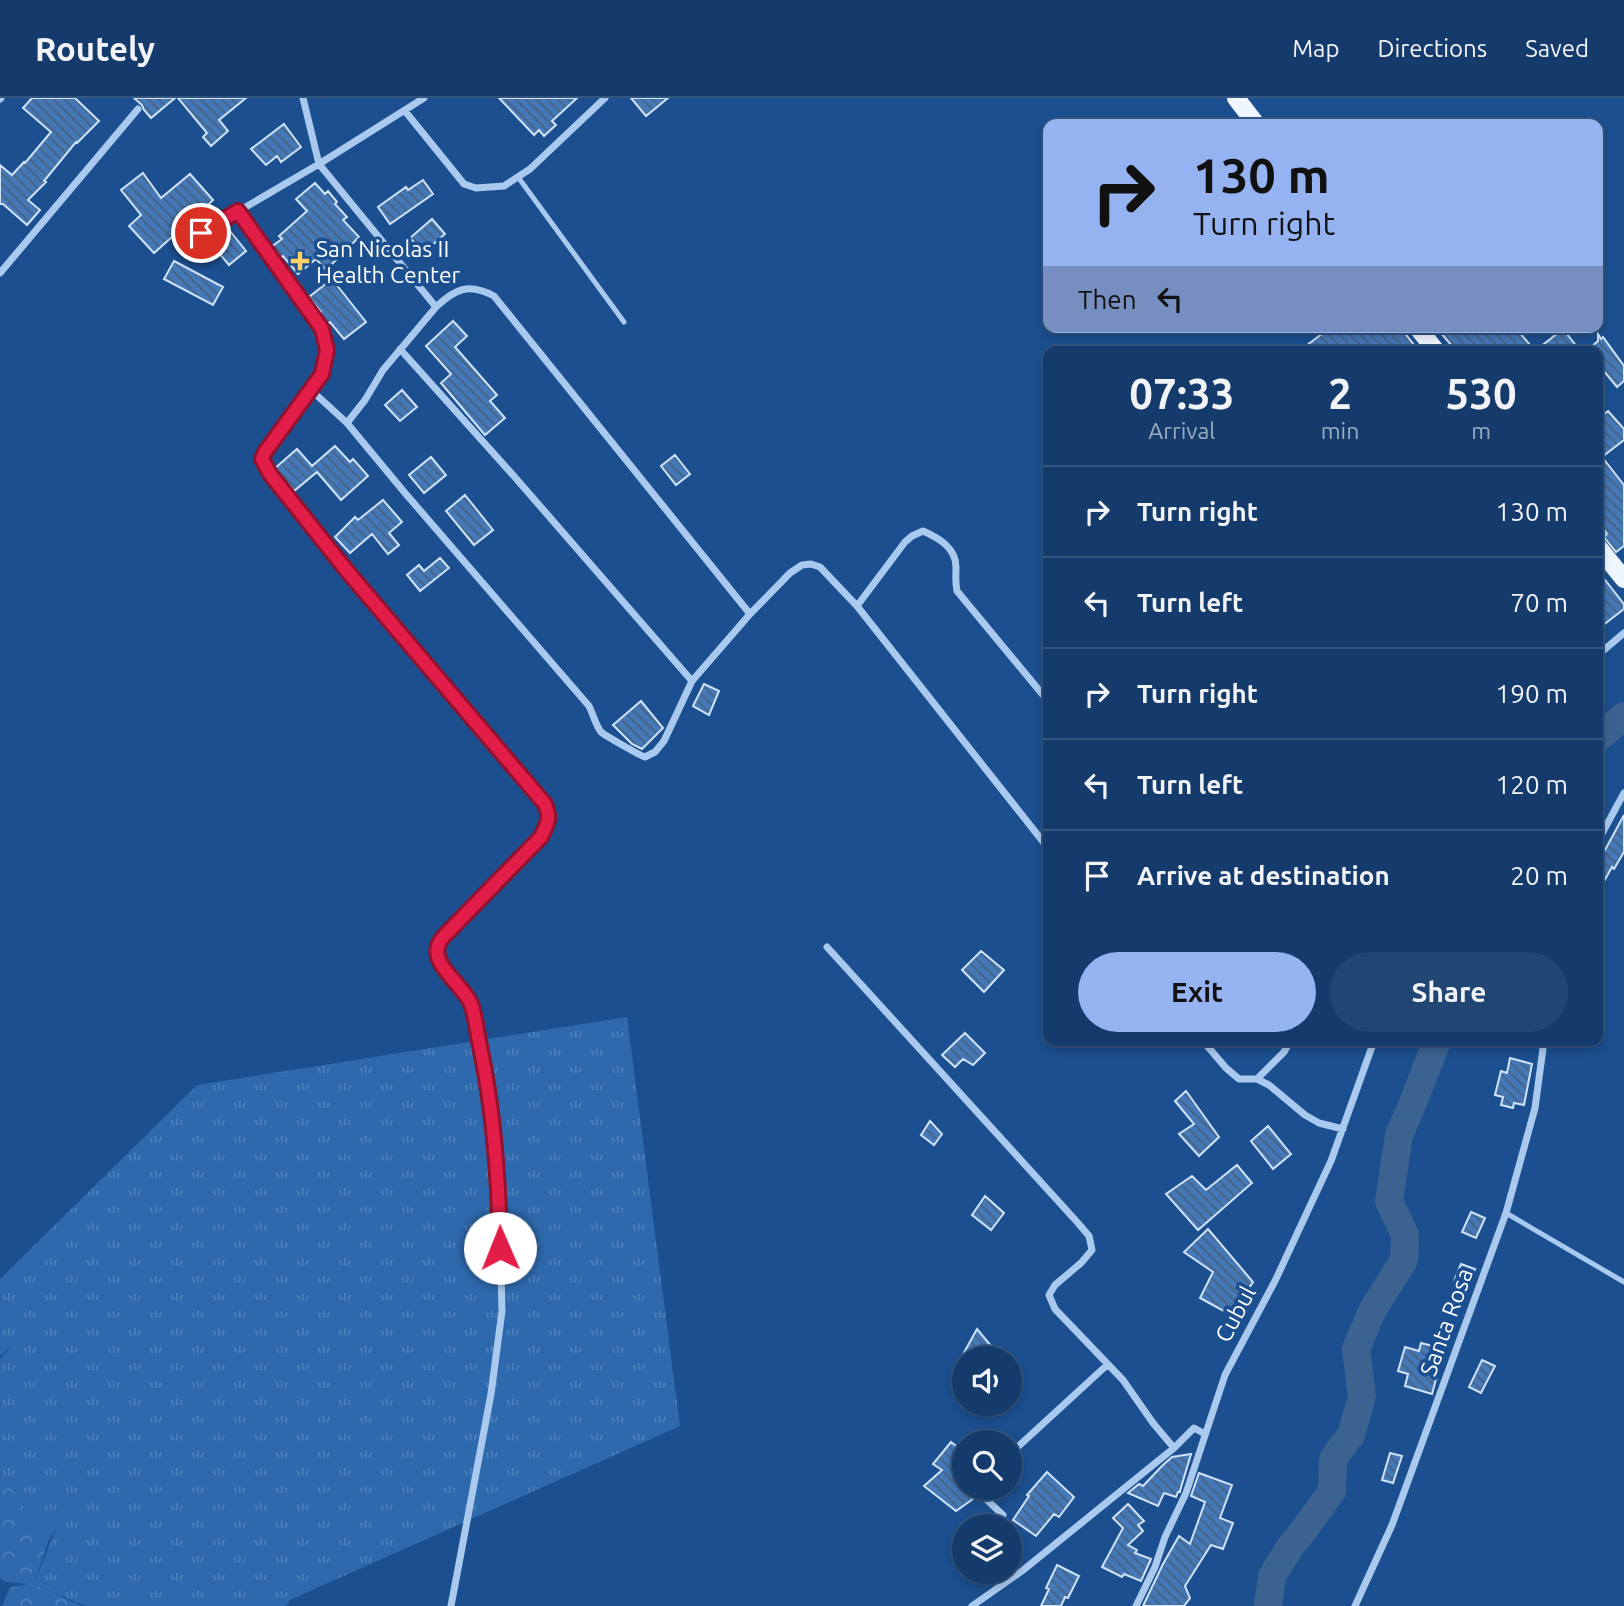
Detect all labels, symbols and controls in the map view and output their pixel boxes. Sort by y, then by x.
text: Routely [35,30,155,67]
text: Map [1292,35,1339,62]
text: Directions [1377,35,1487,62]
text: Saved [1525,35,1589,62]
icon: right [1078,147,1169,238]
text: 130 m [1193,147,1330,202]
pin [171,203,231,263]
text: Turn right [1193,205,1335,241]
icon: arrive [182,214,220,252]
place label: San Nicolas II Health Center [316,236,461,287]
marker: San Nicolas II Health Center [290,251,310,271]
icon: left [1151,280,1189,318]
text: Then [1078,285,1137,314]
text: 07:33 [1129,370,1234,417]
text: 2 [1328,370,1352,417]
text: 530 [1446,370,1517,417]
text: Arrival [1148,418,1215,443]
text: min [1321,418,1359,443]
text: m [1471,418,1491,443]
icon: right [1078,493,1116,531]
text: Turn right [1137,497,1258,526]
text: 130 m [1496,497,1568,526]
icon: left [1078,584,1116,622]
text: Turn left [1137,588,1243,617]
text: 70 m [1510,588,1568,617]
icon: right [1078,675,1116,713]
text: Turn right [1137,679,1258,708]
text: 190 m [1496,679,1568,708]
icon: left [1078,766,1116,804]
text: Turn left [1137,770,1243,799]
text: 120 m [1496,770,1568,799]
icon: arrive [1078,857,1116,895]
text: Arrive at destination [1137,861,1390,890]
text: 20 m [1510,861,1568,890]
button: Exit [1078,952,1316,1032]
button: Share [1330,952,1568,1032]
position arrow [463,1211,537,1285]
street label: Santa Rosa [1415,1265,1477,1379]
street label: Cubul [1210,1282,1260,1346]
map controls [952,1346,1022,1584]
button: sound [952,1346,1022,1416]
button: search [952,1430,1022,1500]
button: layers [952,1514,1022,1584]

